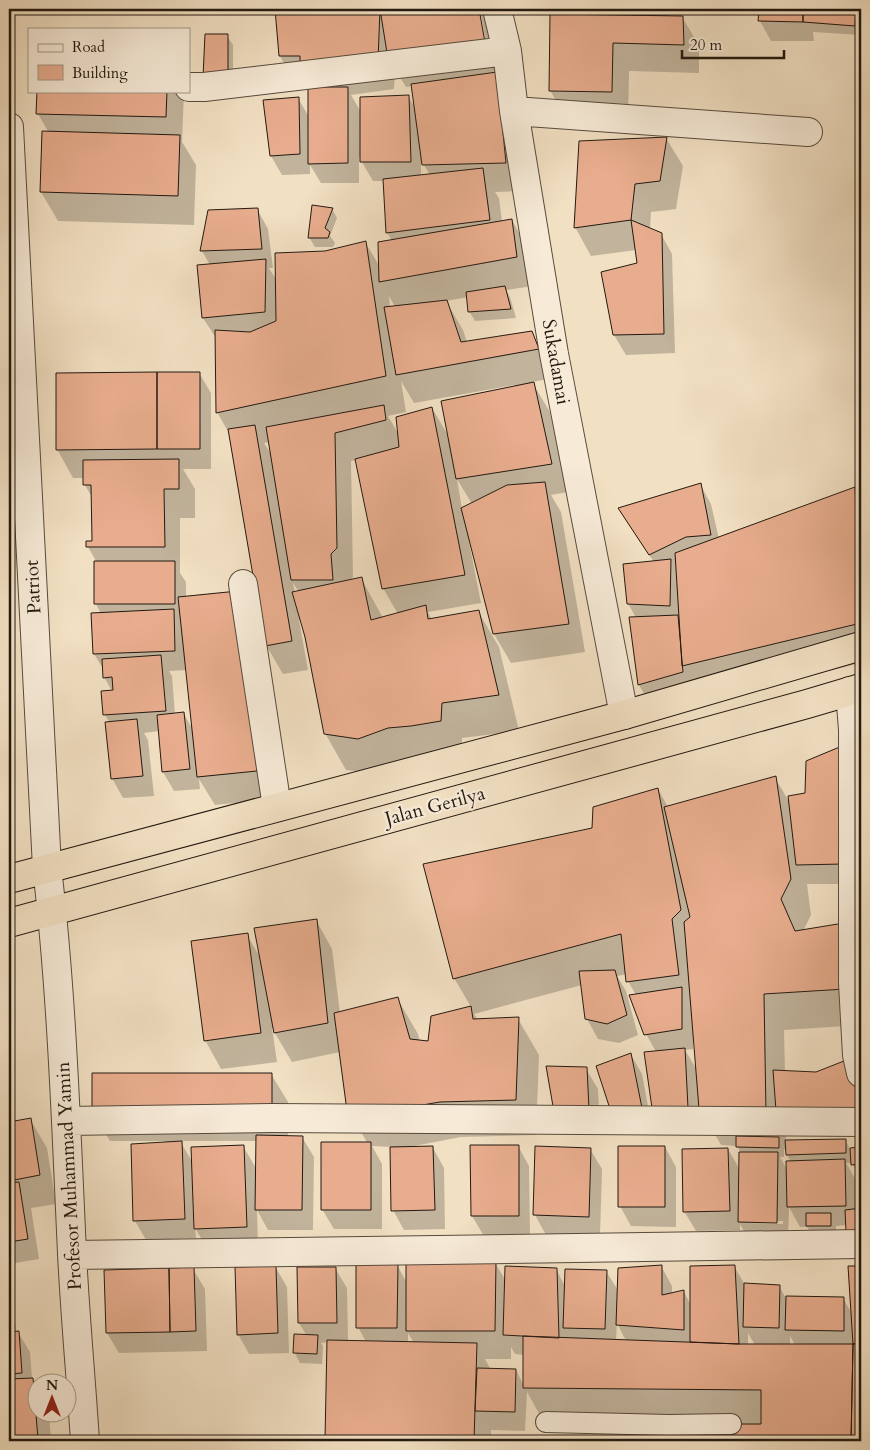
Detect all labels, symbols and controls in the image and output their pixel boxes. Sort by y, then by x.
legend [28,28,190,92]
scale bar [682,28,785,60]
text: 20 m [690,35,722,55]
text: Road [72,37,105,57]
text: Building [72,63,128,83]
street label: Sukadamai [536,317,576,407]
street label: Patriot [19,559,47,615]
street label: Jalan Gerilya [379,780,488,833]
street label: Profesor Muhammad Yamin [50,1061,88,1291]
north arrow [28,1372,78,1422]
text: N [46,1376,58,1395]

